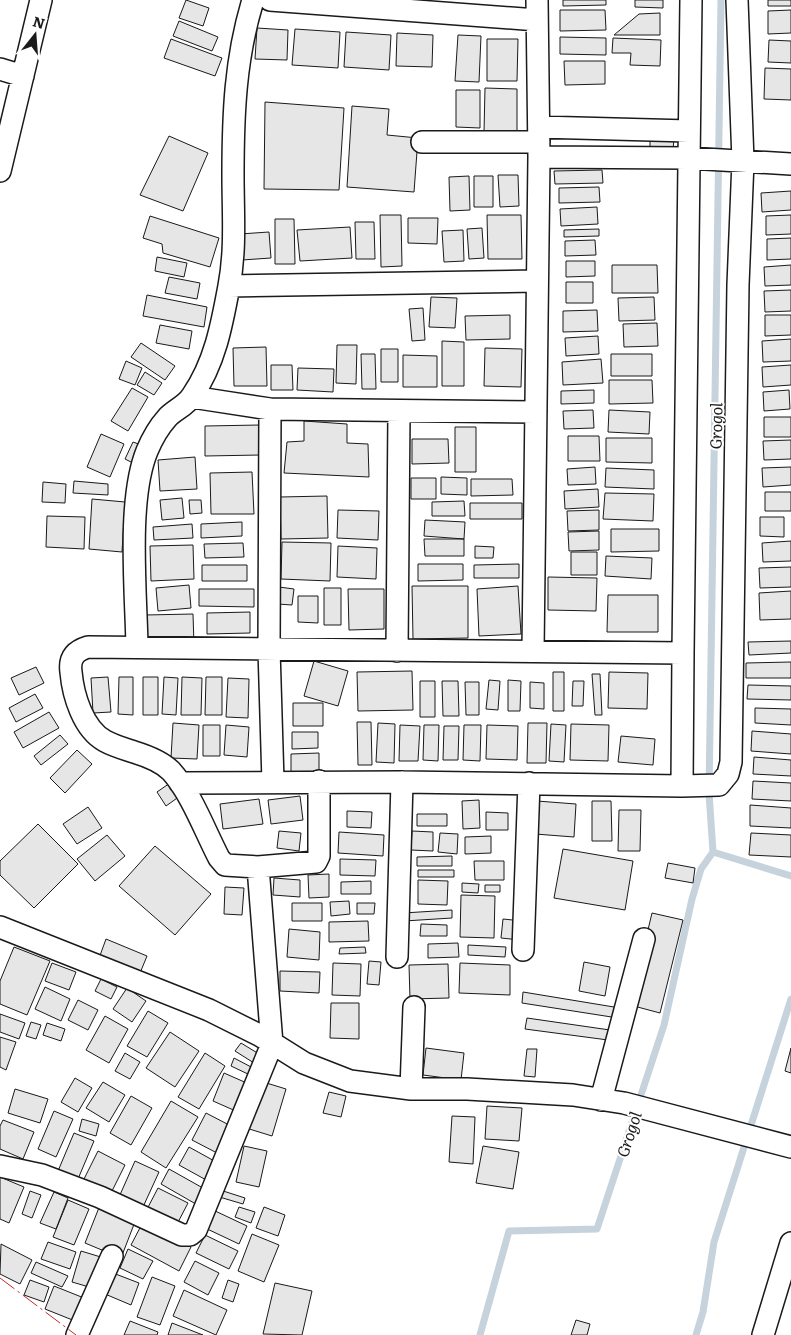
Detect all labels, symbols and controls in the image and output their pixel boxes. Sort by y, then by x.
north arrow [10,10,60,60]
text: N [31,10,48,33]
water label: Grogol [703,402,727,450]
water label: Grogol [609,1108,647,1160]

